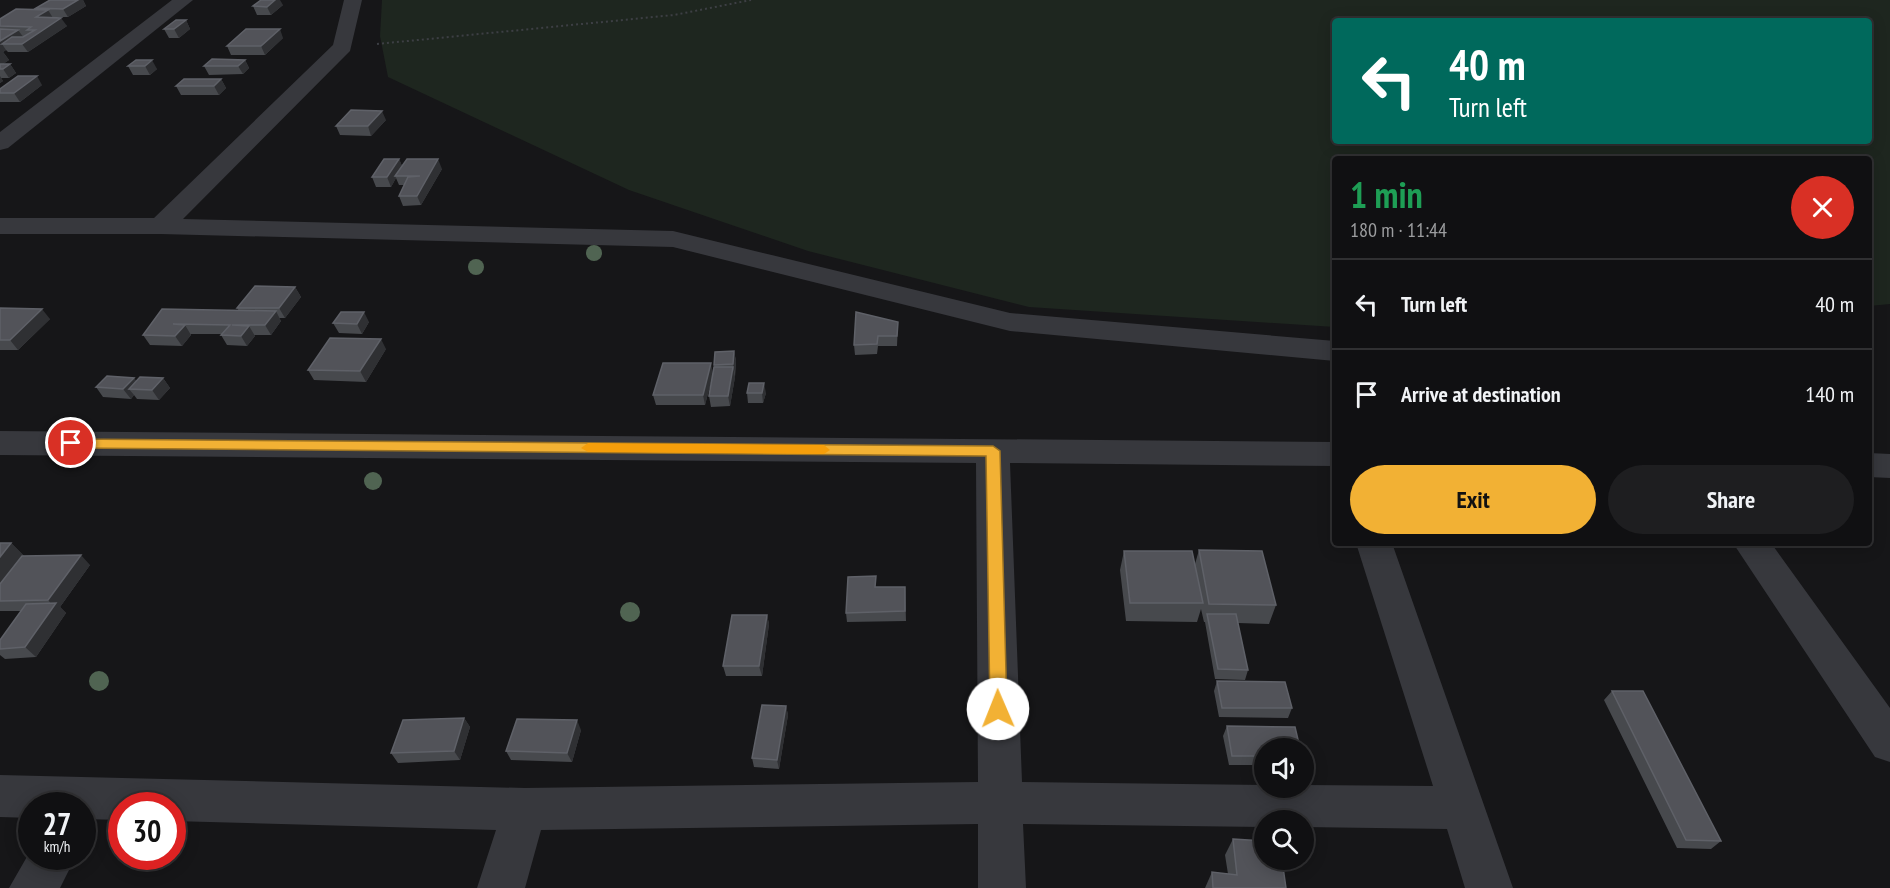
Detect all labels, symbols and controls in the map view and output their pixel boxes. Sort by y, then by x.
text: 40 m [1449,37,1526,92]
icon: left [1350,42,1428,120]
text: Turn left [1449,90,1527,124]
text: 1 min [1350,171,1423,218]
button: close [1791,176,1854,239]
text: 180 m · 11:44 [1350,217,1447,243]
icon: left [1350,288,1383,321]
text: Turn left [1401,290,1467,318]
text: 40 m [1815,290,1854,318]
icon: arrive [1350,378,1383,411]
text: Arrive at destination [1401,380,1561,408]
text: 140 m [1805,380,1854,408]
pin [45,417,96,468]
icon: arrive [54,426,87,459]
button: Exit [1350,465,1596,534]
button: Share [1608,465,1854,534]
position arrow [966,677,1030,741]
map controls [1254,738,1314,870]
button: sound [1254,738,1314,798]
speed limit sign: 30 [108,792,186,870]
text: 27 [43,804,71,843]
button: search [1254,810,1314,870]
text: km/h [44,837,70,856]

